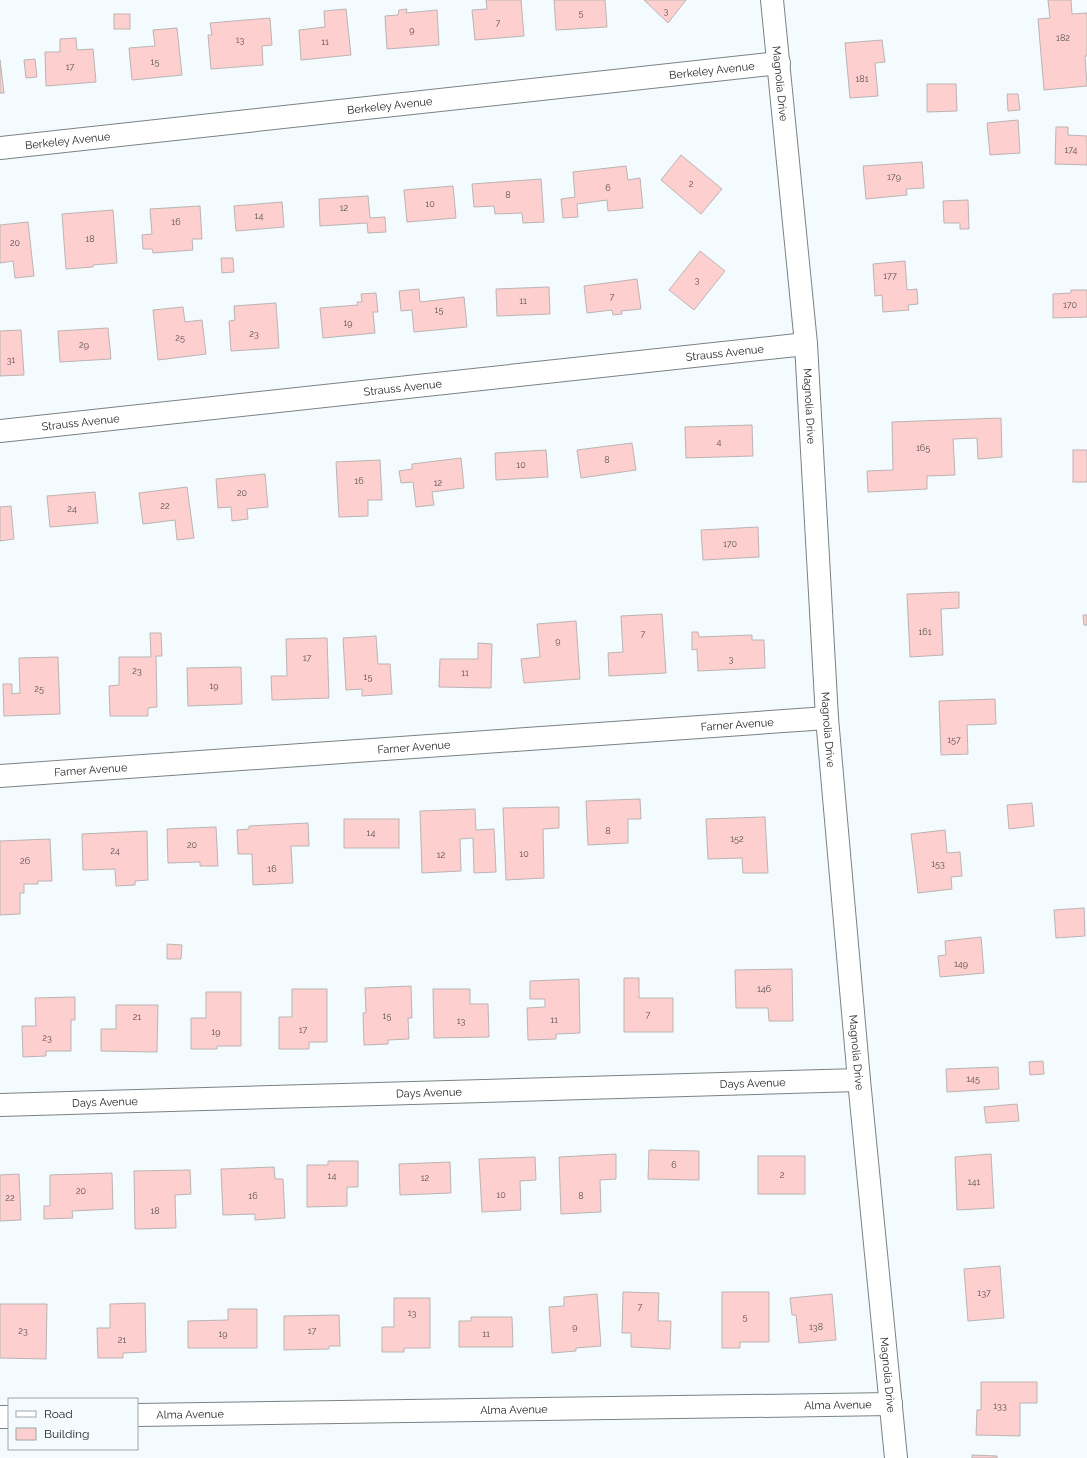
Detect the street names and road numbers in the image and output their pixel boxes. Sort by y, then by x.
street label: Magnolia Drive [770,45,791,123]
street label: Berkeley Avenue [668,59,756,81]
street label: Berkeley Avenue [346,94,434,117]
street label: Berkeley Avenue [24,129,111,152]
street label: Strauss Avenue [685,342,765,363]
street label: Magnolia Drive [801,368,818,445]
street label: Strauss Avenue [363,377,443,398]
street label: Strauss Avenue [41,412,121,433]
street label: Magnolia Drive [819,691,838,769]
street label: Farner Avenue [700,715,775,733]
street label: Farner Avenue [377,738,452,756]
street label: Farner Avenue [54,761,128,779]
street label: Magnolia Drive [847,1014,867,1091]
street label: Days Avenue [720,1076,786,1091]
street label: Days Avenue [396,1085,462,1100]
street label: Days Avenue [72,1094,139,1109]
street label: Magnolia Drive [878,1337,898,1414]
street label: Alma Avenue [804,1398,872,1412]
street label: Alma Avenue [480,1403,548,1416]
street label: Alma Avenue [156,1407,224,1421]

